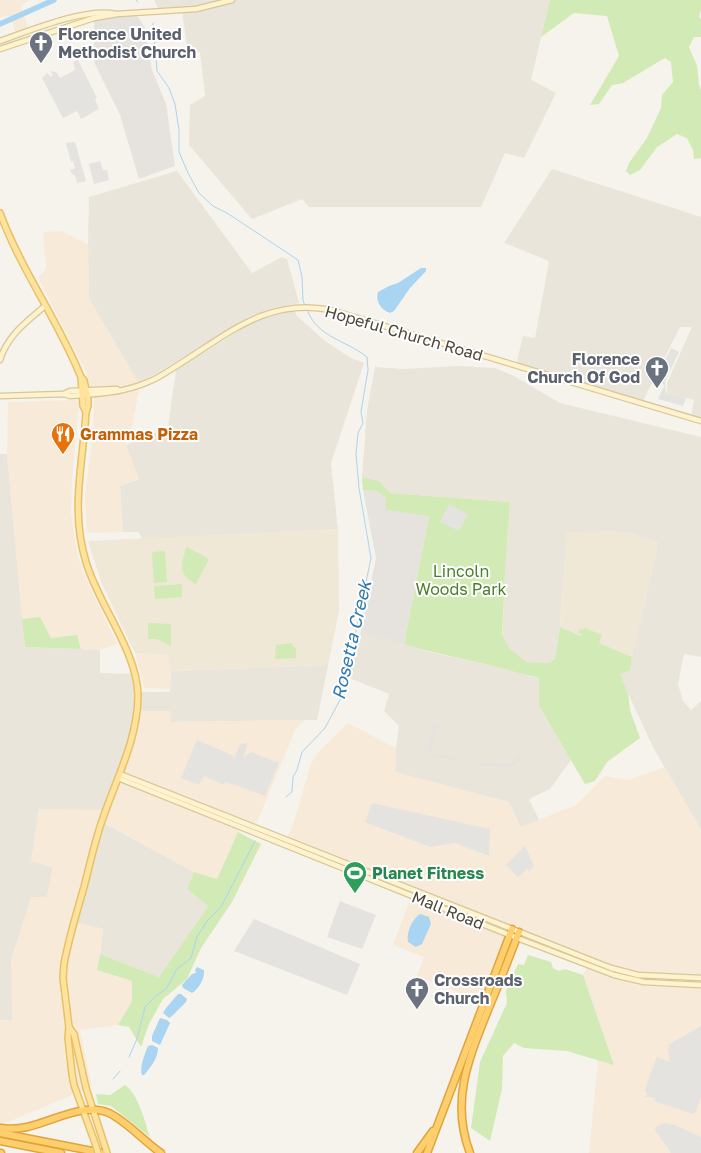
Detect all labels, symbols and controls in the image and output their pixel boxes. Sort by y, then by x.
place label: Florence United Methodist Church [58,24,196,62]
church icon: Florence United Methodist Church [28,30,54,64]
street label: Hopeful Church Road [323,301,485,365]
place label: Florence Church Of God [527,349,640,387]
church icon: Florence Church Of God [644,355,670,389]
restaurant icon: Grammas Pizza [50,421,76,455]
place label: Grammas Pizza [80,424,198,444]
park label: Lincoln Woods Park [416,561,506,599]
water label: Rosetta Creek [327,576,376,702]
sports icon: Planet Fitness [342,860,368,894]
place label: Planet Fitness [372,863,484,883]
street label: Mall Road [409,886,487,934]
place label: Crossroads Church [434,970,523,1008]
church icon: Crossroads Church [404,976,430,1010]

